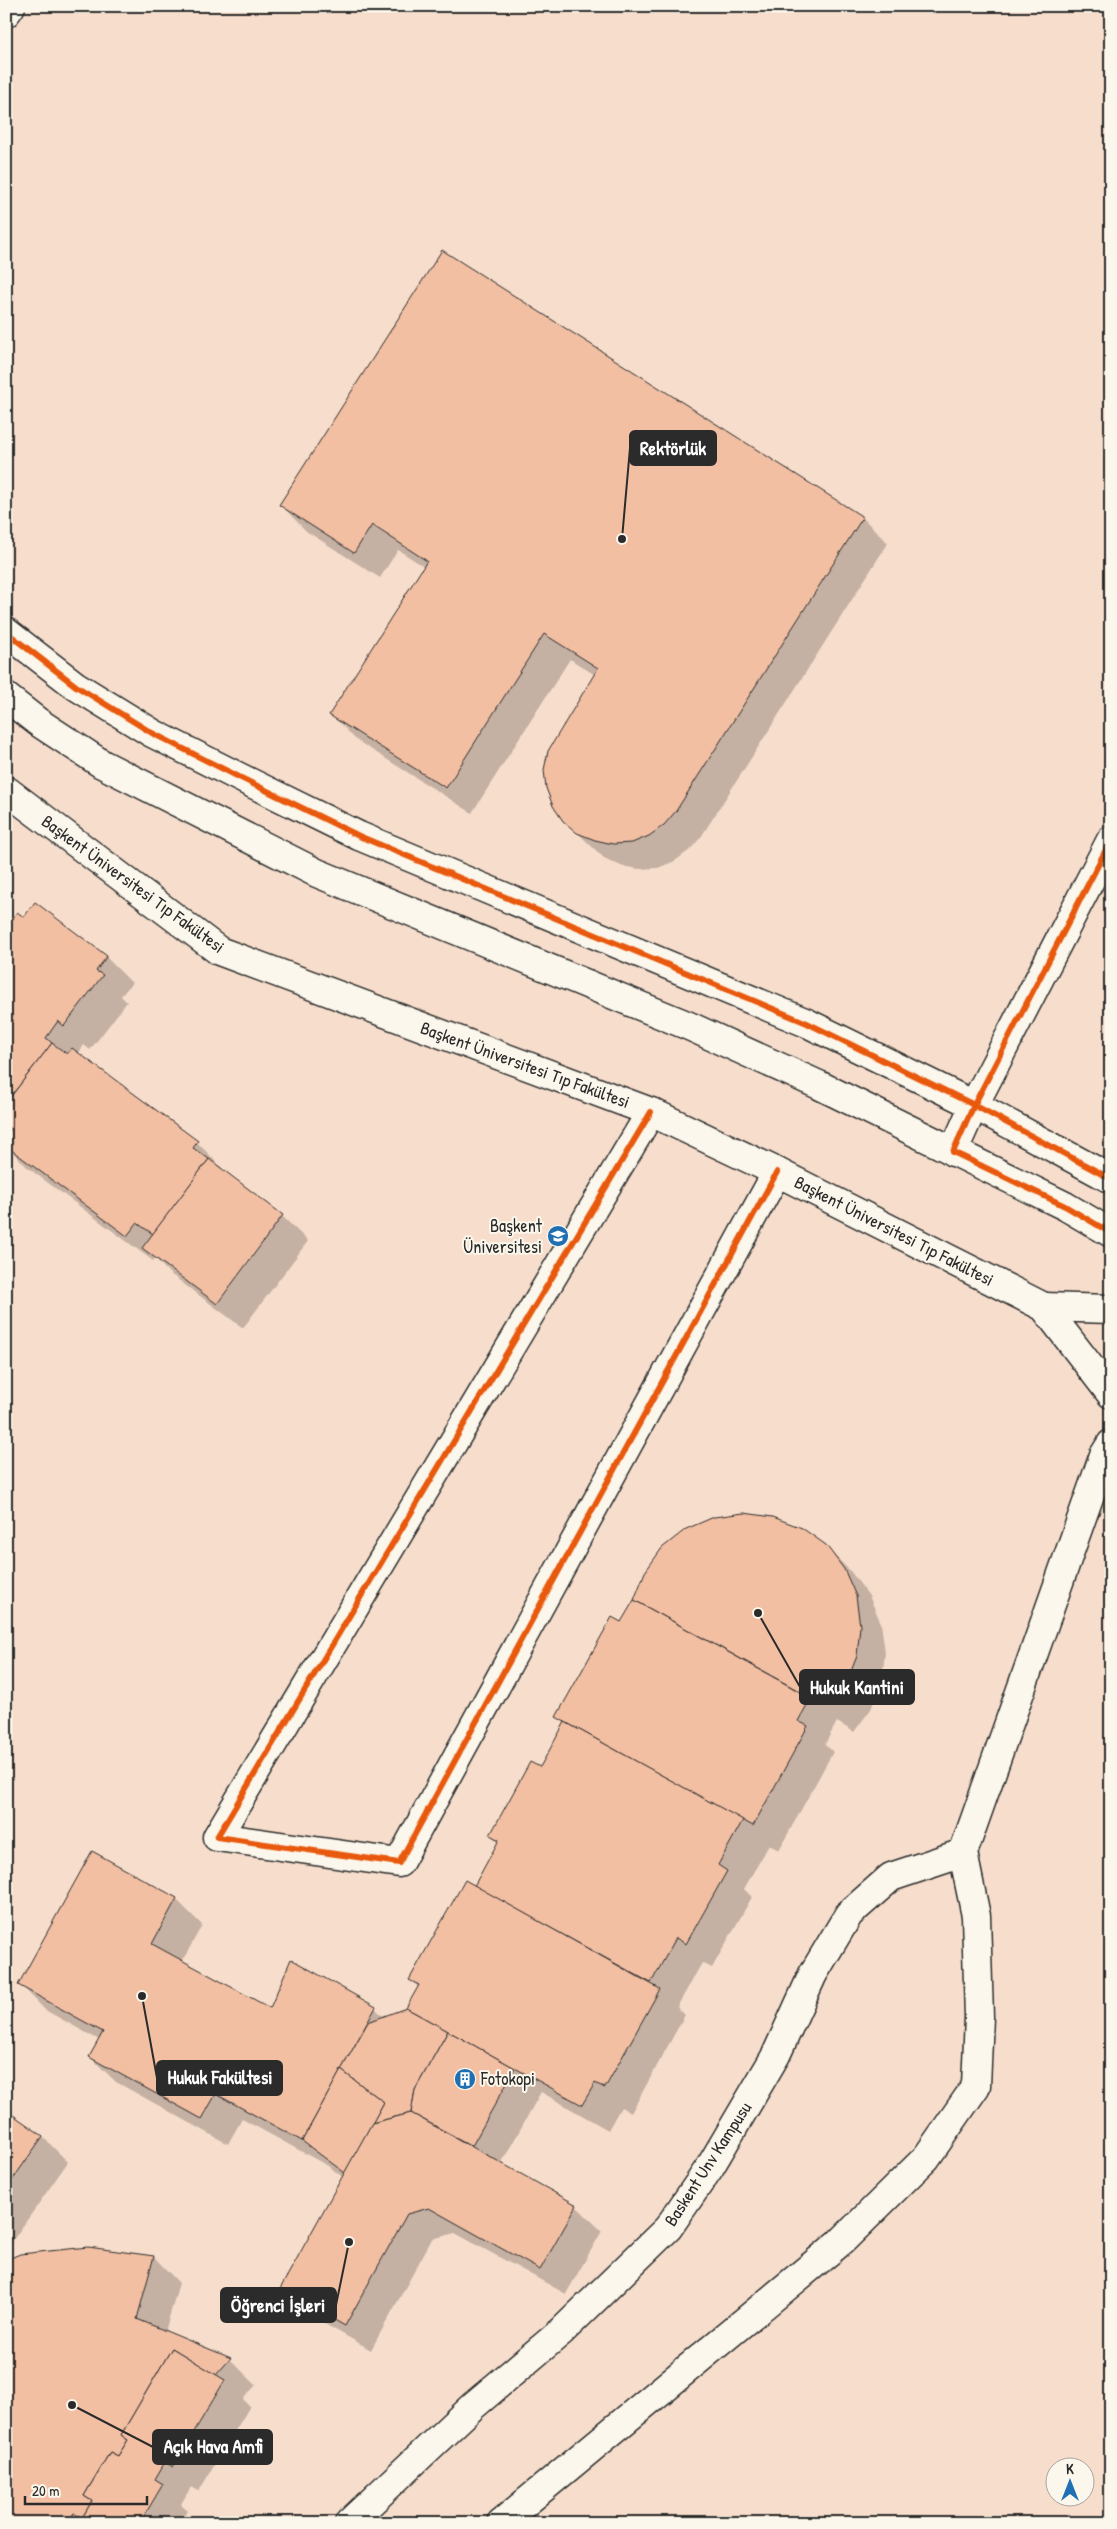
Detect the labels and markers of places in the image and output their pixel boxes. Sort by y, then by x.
callout: Rektörlük [630,431,716,465]
place label: Başkent Üniversitesi [463,1213,543,1259]
school or university icon: Başkent Üniversitesi [546,1224,570,1248]
callout: Hukuk Kantini [800,1670,914,1704]
callout: Hukuk Fakültesi [157,2061,282,2095]
place label: Fotokopi [480,2066,535,2091]
building icon: Fotokopi [453,2067,477,2091]
callout: Öğrenci İşleri [221,2288,336,2322]
callout: Açık Hava Amfi [153,2430,272,2464]

